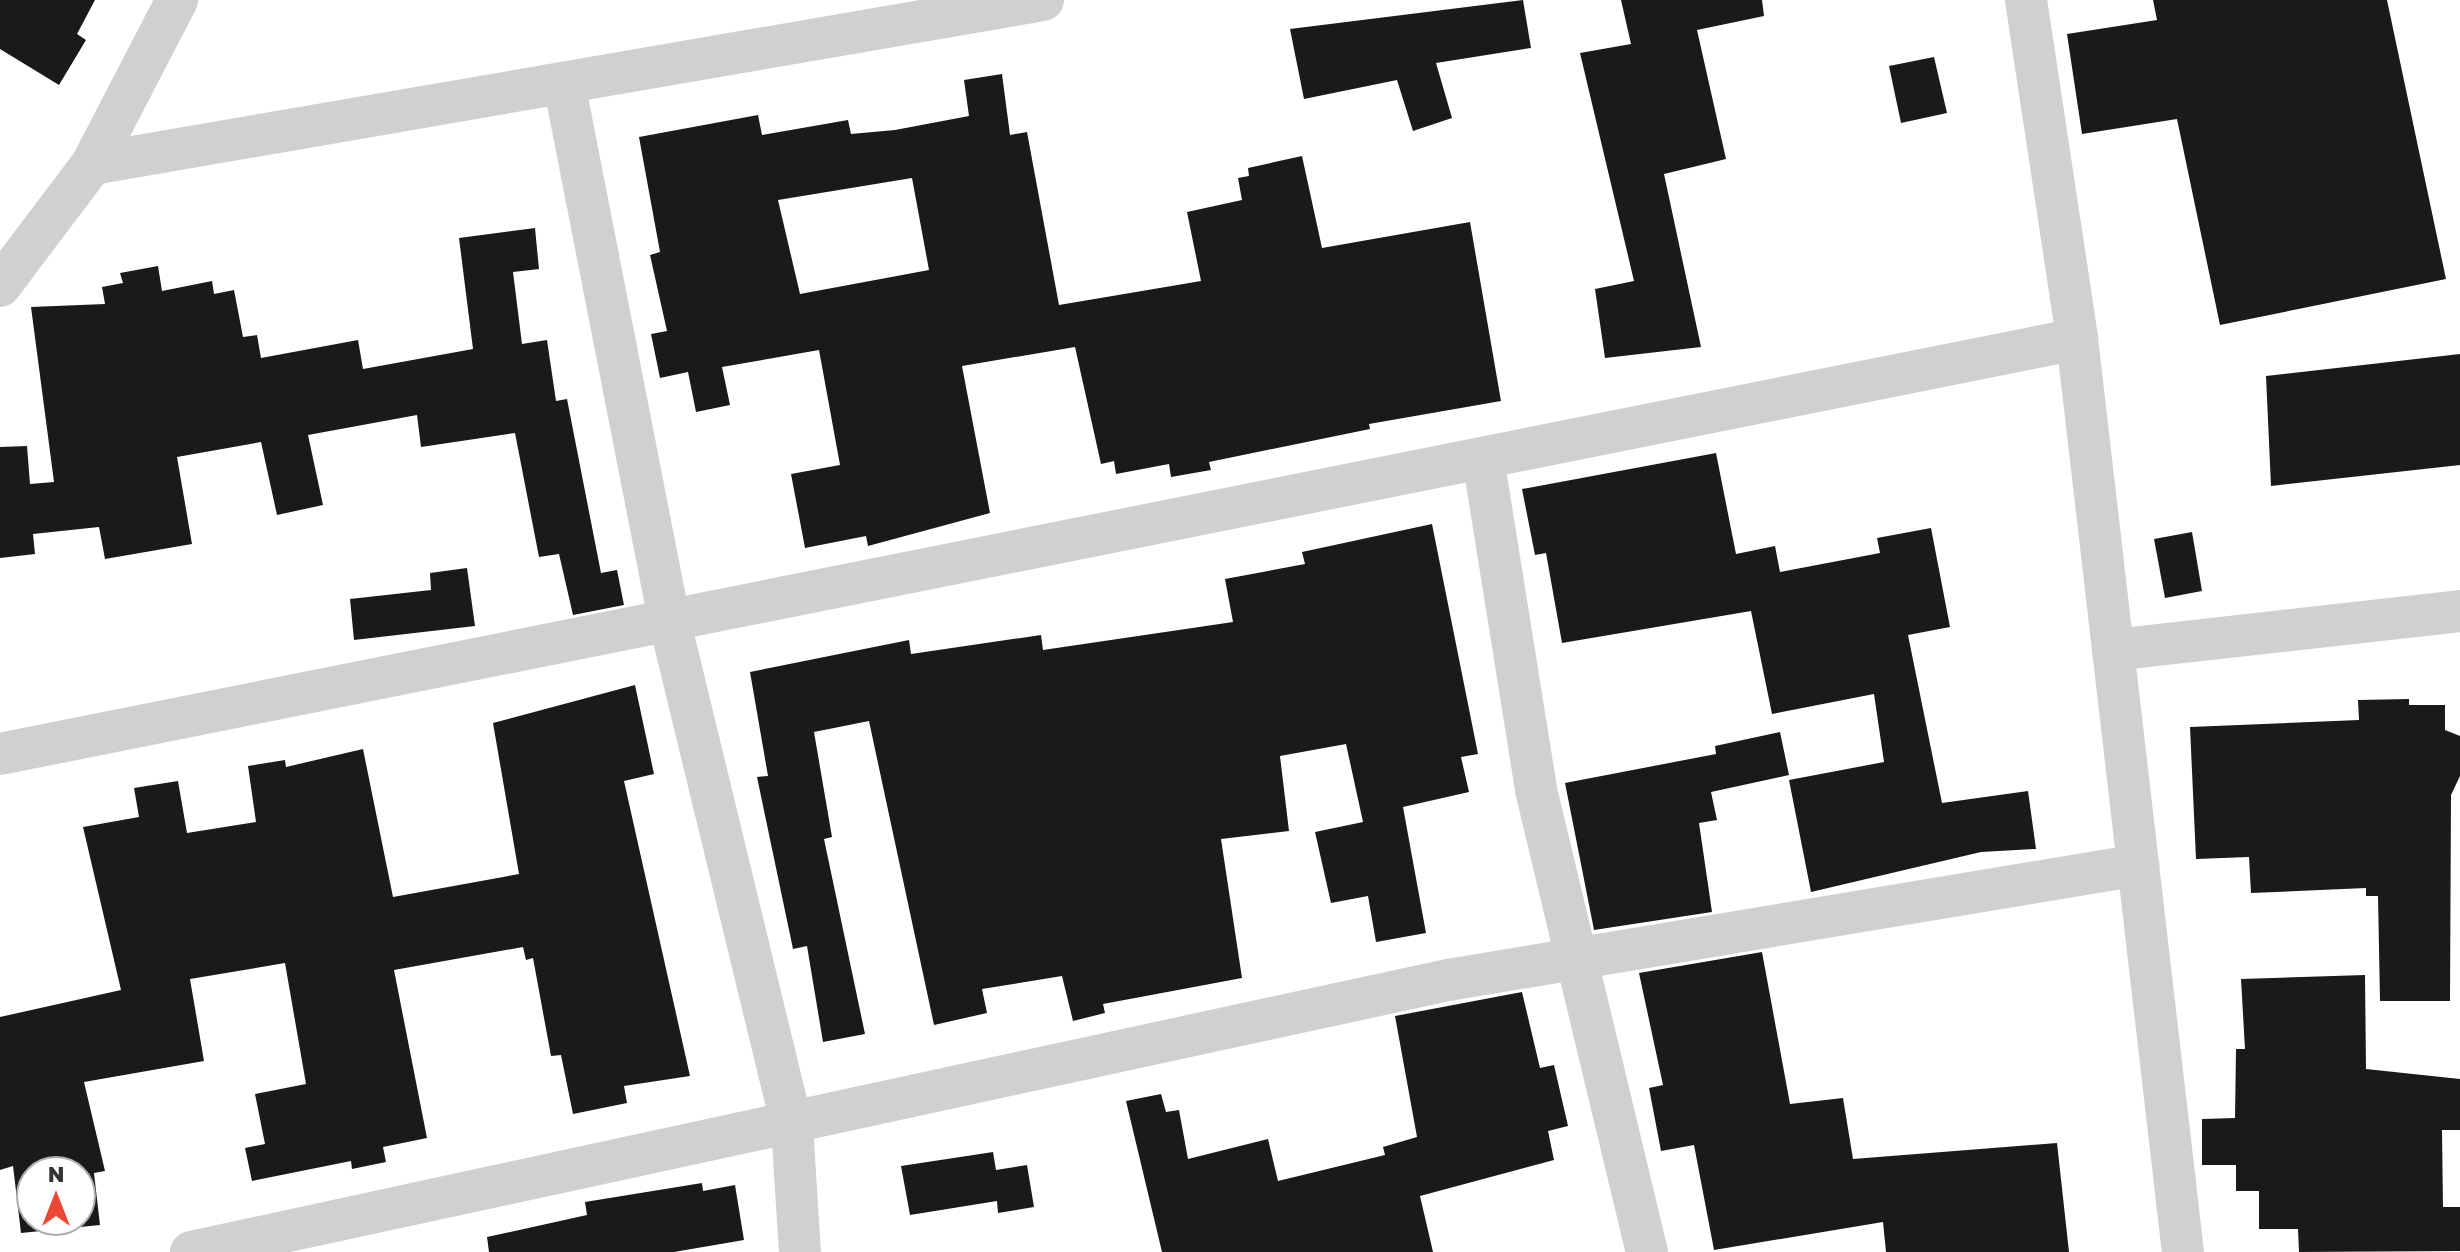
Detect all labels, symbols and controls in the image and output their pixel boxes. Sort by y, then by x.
north arrow [16,1156,96,1236]
text: N [48,1160,64,1187]

